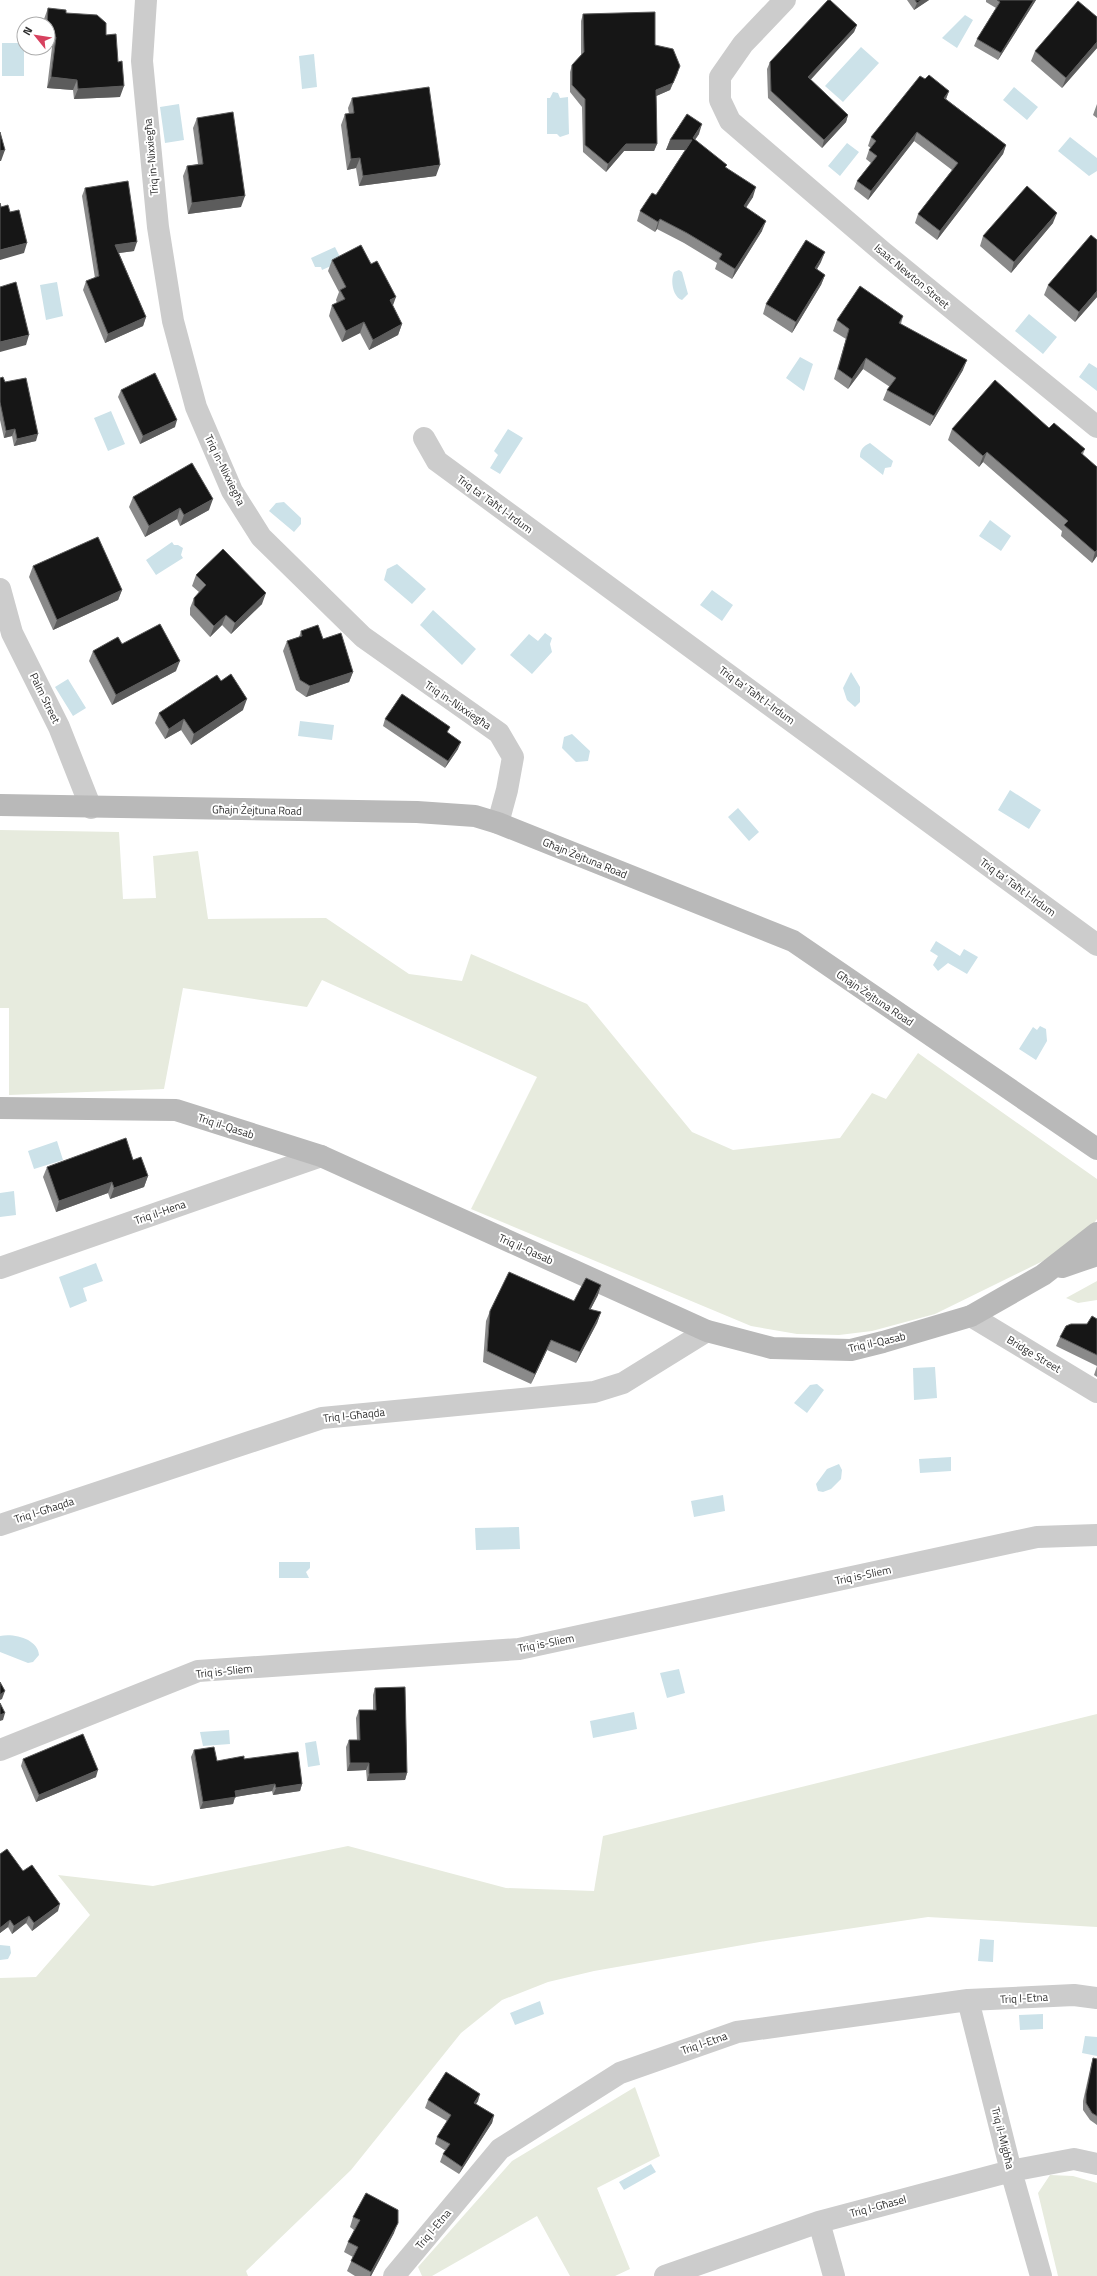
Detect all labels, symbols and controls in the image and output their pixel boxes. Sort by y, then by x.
north arrow [16,16,56,56]
text: N [19,24,36,38]
street label: Triq in-Nixxiegħa [140,117,162,196]
street label: Isaac Newton Street [871,240,953,312]
street label: Triq in-Nixxiegħa [201,432,249,509]
street label: Triq ta' Taħt l-Irdum [454,471,536,537]
street label: Triq ta' Taħt l-Irdum [716,662,798,728]
street label: Palm Street [26,670,64,726]
street label: Triq in-Nixxiegħa [422,677,495,733]
street label: Għajn Żejtuna Road [212,801,302,819]
street label: Għajn Żejtuna Road [540,834,630,882]
street label: Triq ta' Taħt l-Irdum [977,854,1059,920]
street label: Għajn Żejtuna Road [833,966,917,1030]
street label: Triq il-Qasab [196,1109,256,1143]
street label: Triq il-Hena [132,1196,188,1228]
street label: Triq il-Qasab [496,1230,556,1268]
street label: Triq il-Qasab [847,1328,907,1356]
street label: Bridge Street [1004,1331,1064,1377]
street label: Triq l-Għaqda [322,1404,386,1426]
street label: Triq l-Għaqda [12,1493,76,1527]
street label: Triq is-Sliem [834,1561,892,1589]
street label: Triq is-Sliem [517,1630,575,1656]
street label: Triq is-Sliem [195,1660,253,1682]
street label: Triq l-Etna [1000,1989,1049,2007]
street label: Triq l-Etna [679,2027,730,2058]
street label: Triq il-Miġbħa [988,2105,1019,2171]
street label: Triq l-Għasel [848,2191,908,2221]
street label: Triq l-Etna [411,2205,455,2252]

